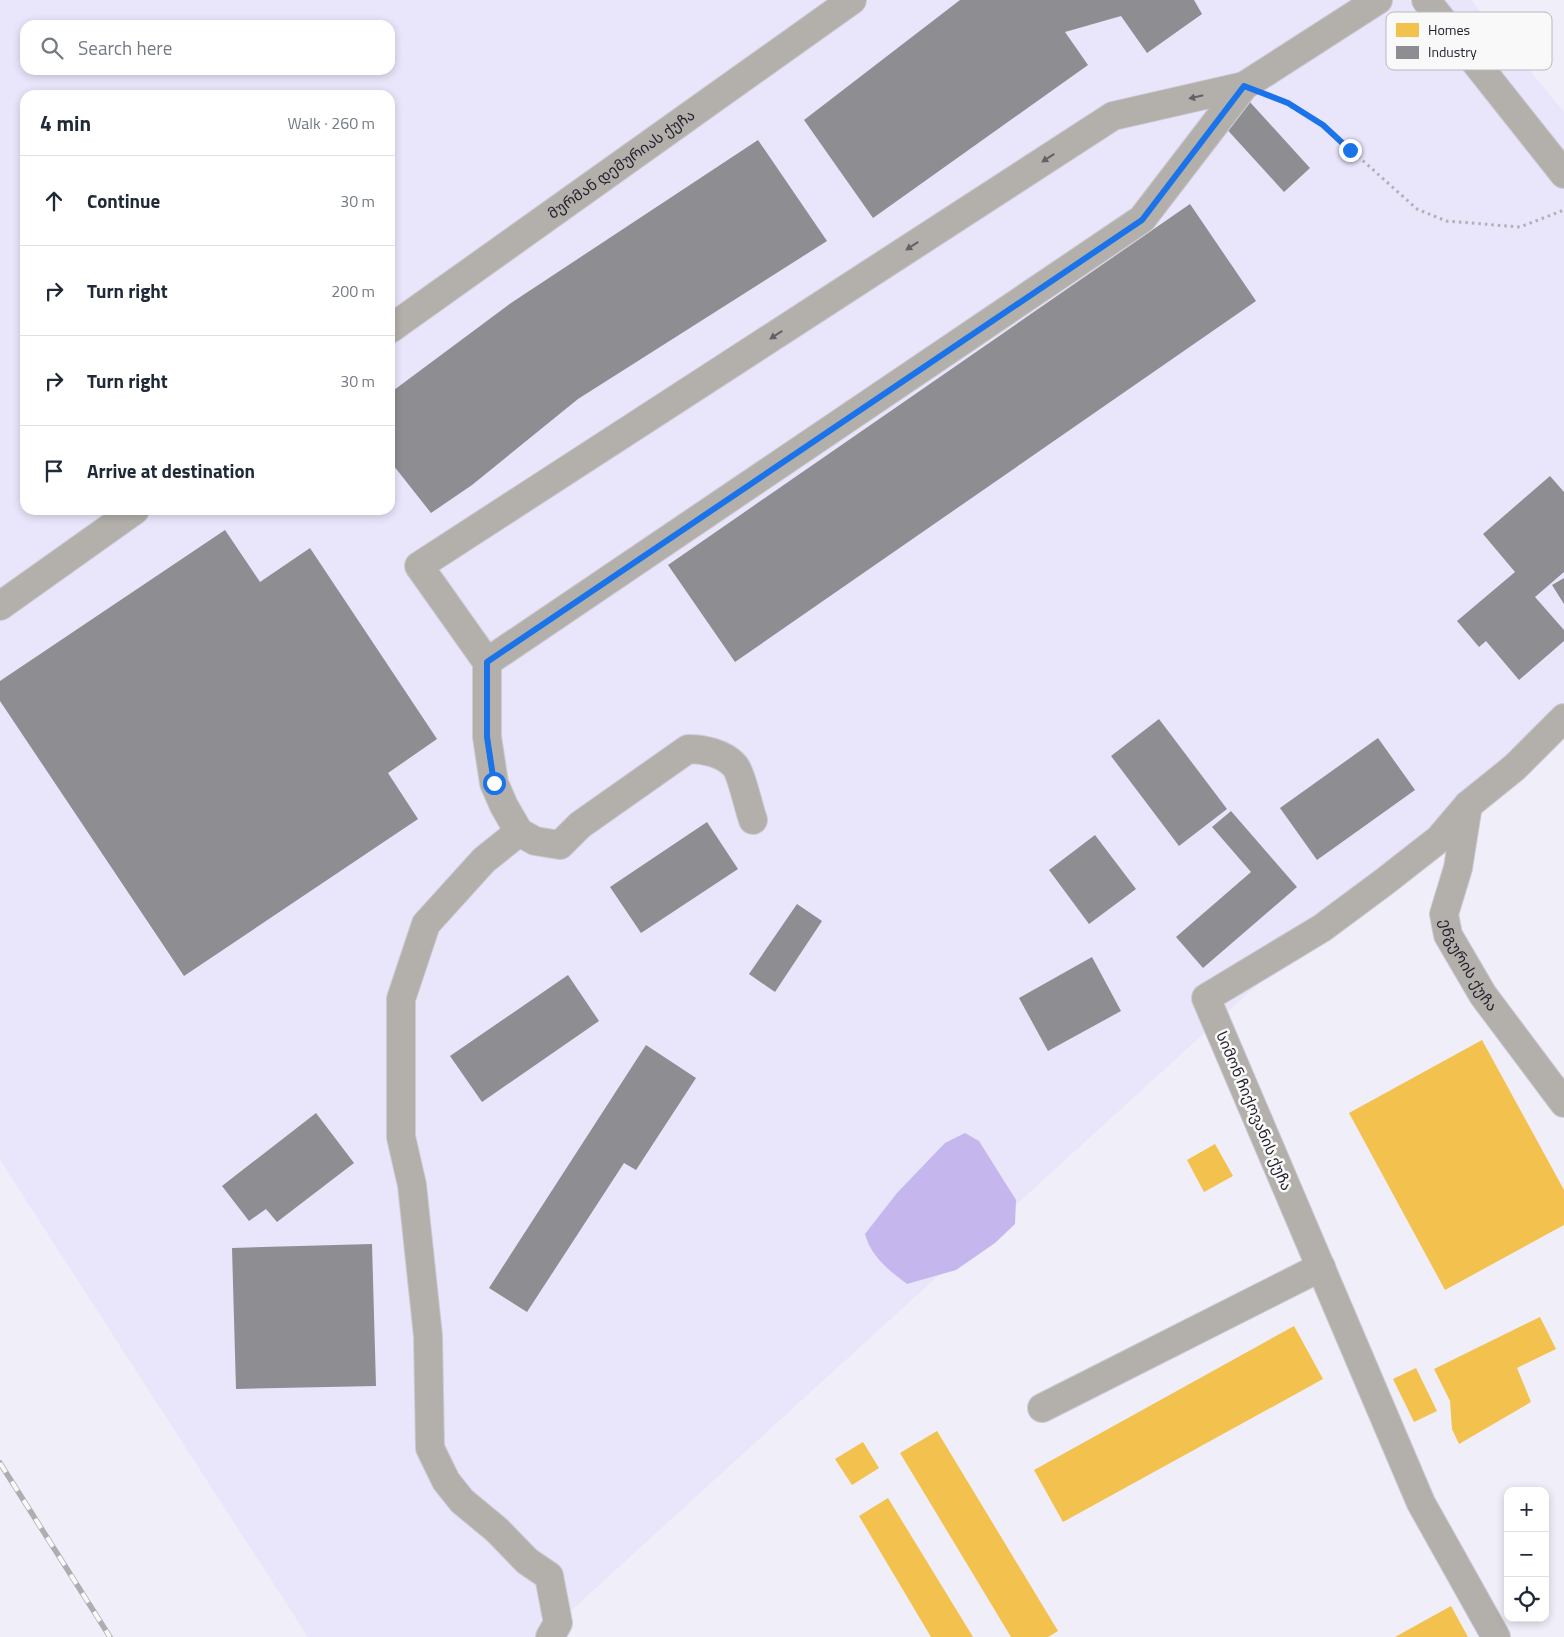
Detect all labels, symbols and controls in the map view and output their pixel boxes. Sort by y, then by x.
legend [1386,12,1552,70]
text: Homes [1428,19,1470,40]
search box [20,20,395,75]
text: Search here [78,33,172,62]
icon: search [38,34,66,62]
text: Industry [1428,41,1477,62]
one-way arrow [1189,93,1204,101]
street label: მურმან დემურიას ქუჩა [543,103,700,224]
text: 4 min [40,107,91,139]
text: Walk · 260 m [287,111,375,135]
route end [1339,139,1362,162]
one-way arrow [1042,153,1055,163]
text: Continue [87,186,160,215]
icon: ahead [40,187,68,215]
text: 30 m [340,189,375,213]
one-way arrow [905,242,919,251]
text: Turn right [87,276,168,305]
icon: right [40,277,68,305]
text: 200 m [331,279,375,303]
one-way arrow [769,330,782,340]
text: Turn right [87,366,168,395]
icon: right [40,367,68,395]
text: 30 m [340,369,375,393]
text: Arrive at destination [87,456,255,485]
icon: arrive [40,457,68,485]
route start [483,772,506,795]
street label: ენგურის ქუჩა [1434,917,1503,1016]
street label: სიმონ ჩიქოვანის ქუჩა [1210,1028,1298,1194]
map controls [1504,1487,1549,1622]
button: + [1504,1487,1549,1532]
button: − [1504,1532,1549,1577]
button: locate [1504,1577,1549,1622]

